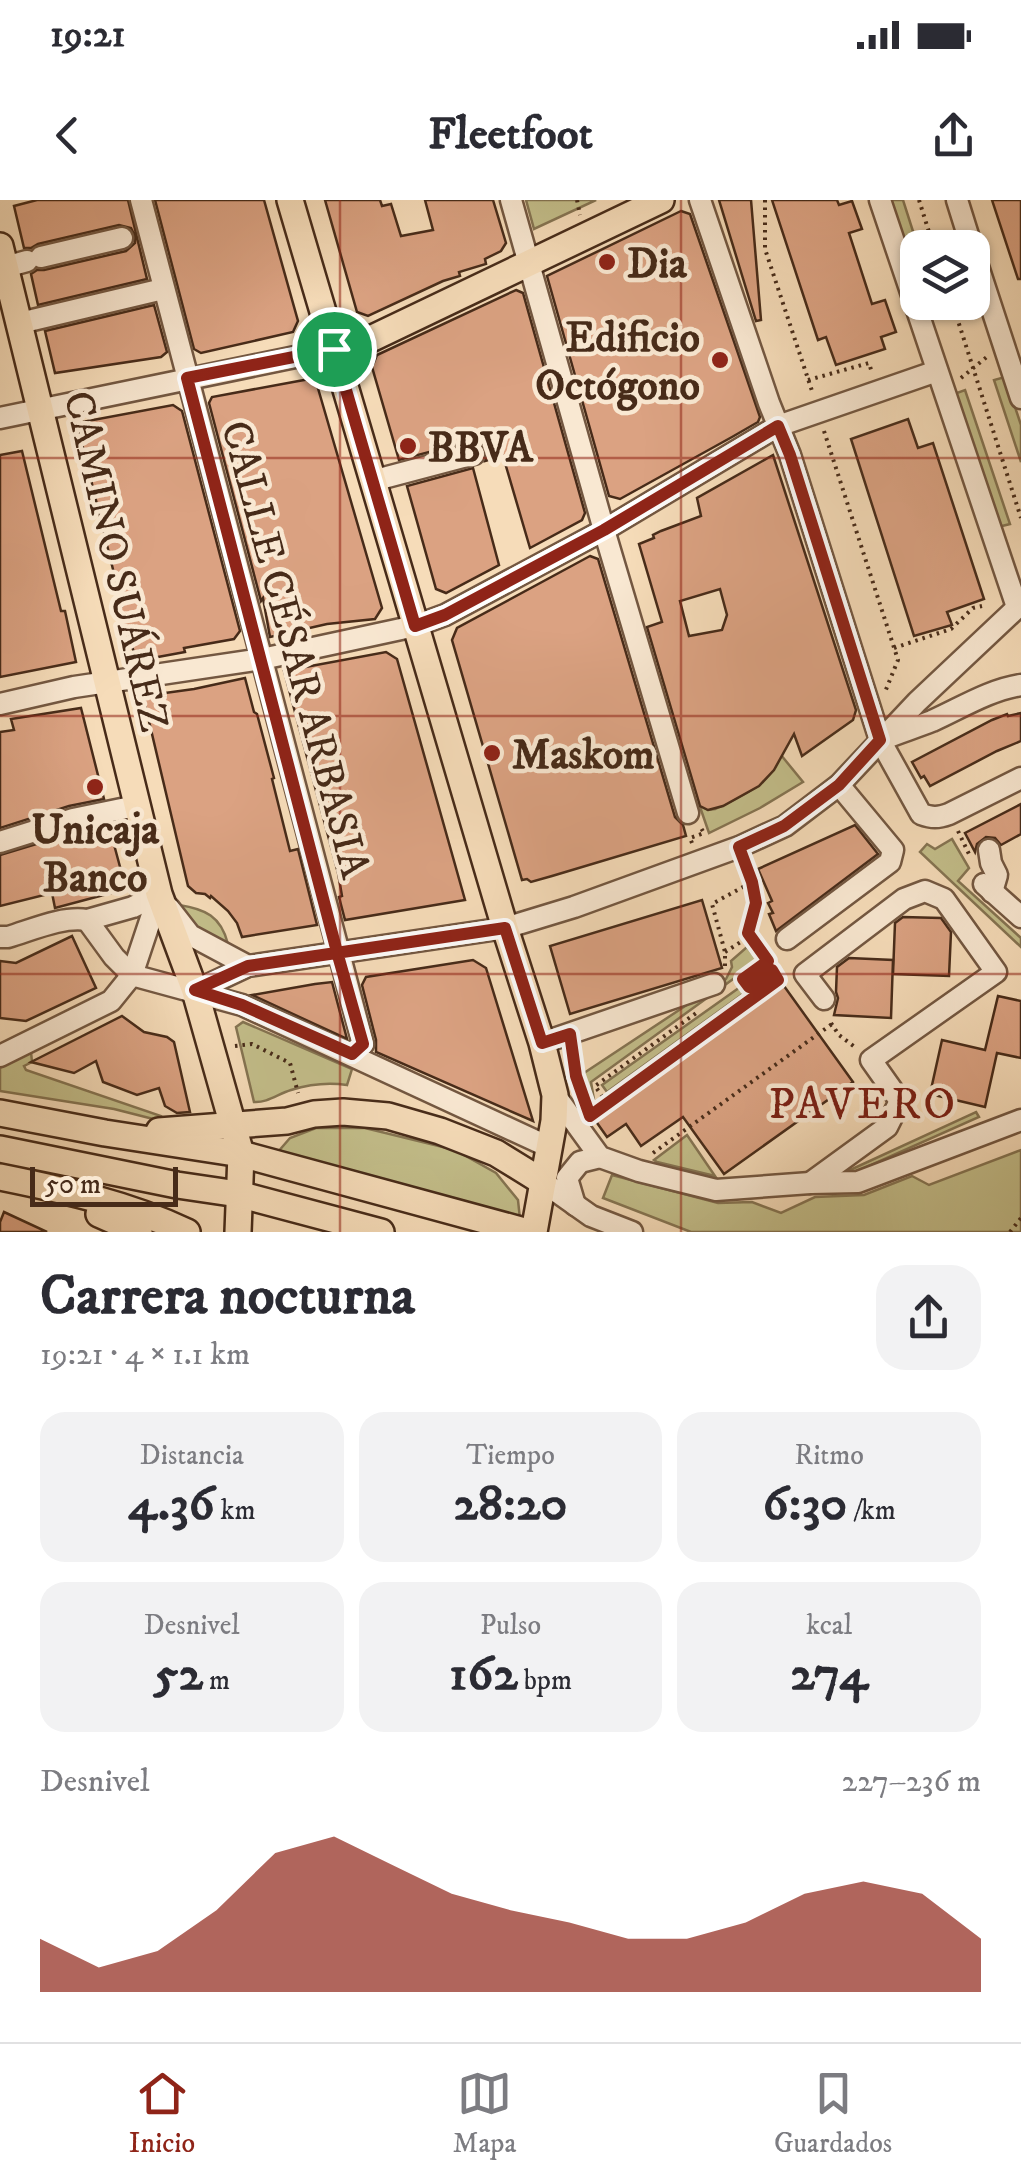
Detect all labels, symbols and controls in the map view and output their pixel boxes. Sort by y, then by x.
text: 19:21 [50,11,125,59]
text: Fleetfoot [428,107,593,163]
icon: back [40,108,95,163]
icon: share [926,108,981,163]
map controls [900,230,990,320]
button: layers [900,230,990,320]
place label: Dia [627,239,688,291]
marker: Dia [596,251,618,273]
pin [292,307,377,392]
place label: Edificio Octógono [535,313,700,413]
icon: arrive [307,322,362,377]
marker: Edificio Octógono [709,349,731,371]
street label: CAMINO SUÁREZ [51,386,181,737]
street label: CALLE CÉSAR ARBASIA [208,415,382,885]
place label: BBVA [428,423,534,475]
marker: BBVA [397,435,419,457]
place label: Maskom [512,730,655,782]
marker: Maskom [481,742,503,764]
marker: Unicaja Banco [84,776,106,798]
place label: Unicaja Banco [31,805,160,905]
district label: PAVERO [768,1077,958,1133]
scale bar [30,1162,178,1206]
text: 50 m [45,1167,101,1202]
text: Carrera nocturna [40,1263,415,1332]
button: share [876,1265,981,1370]
text: 19:21 · 4 × 1.1 km [40,1335,250,1375]
text: Distancia [140,1438,244,1473]
text: Tiempo [466,1438,555,1473]
text: Ritmo [795,1438,864,1473]
text: 4.36 [128,1473,215,1536]
text: 28:20 [453,1473,568,1536]
text: 6:30 [763,1473,847,1536]
text: km [215,1493,256,1528]
text: /km [847,1493,896,1528]
text: Desnivel [144,1608,240,1643]
text: Pulso [480,1608,541,1643]
text: kcal [806,1608,852,1643]
text: 52 [154,1643,203,1706]
text: 162 [449,1643,518,1706]
text: 274 [790,1643,868,1706]
text: m [203,1663,230,1698]
text: bpm [518,1663,572,1698]
text: Desnivel [40,1762,150,1802]
text: 227–236 m [841,1762,981,1802]
tab: Inicio [129,2066,195,2161]
tab: Mapa [453,2066,516,2161]
tab: Guardados [774,2066,892,2161]

